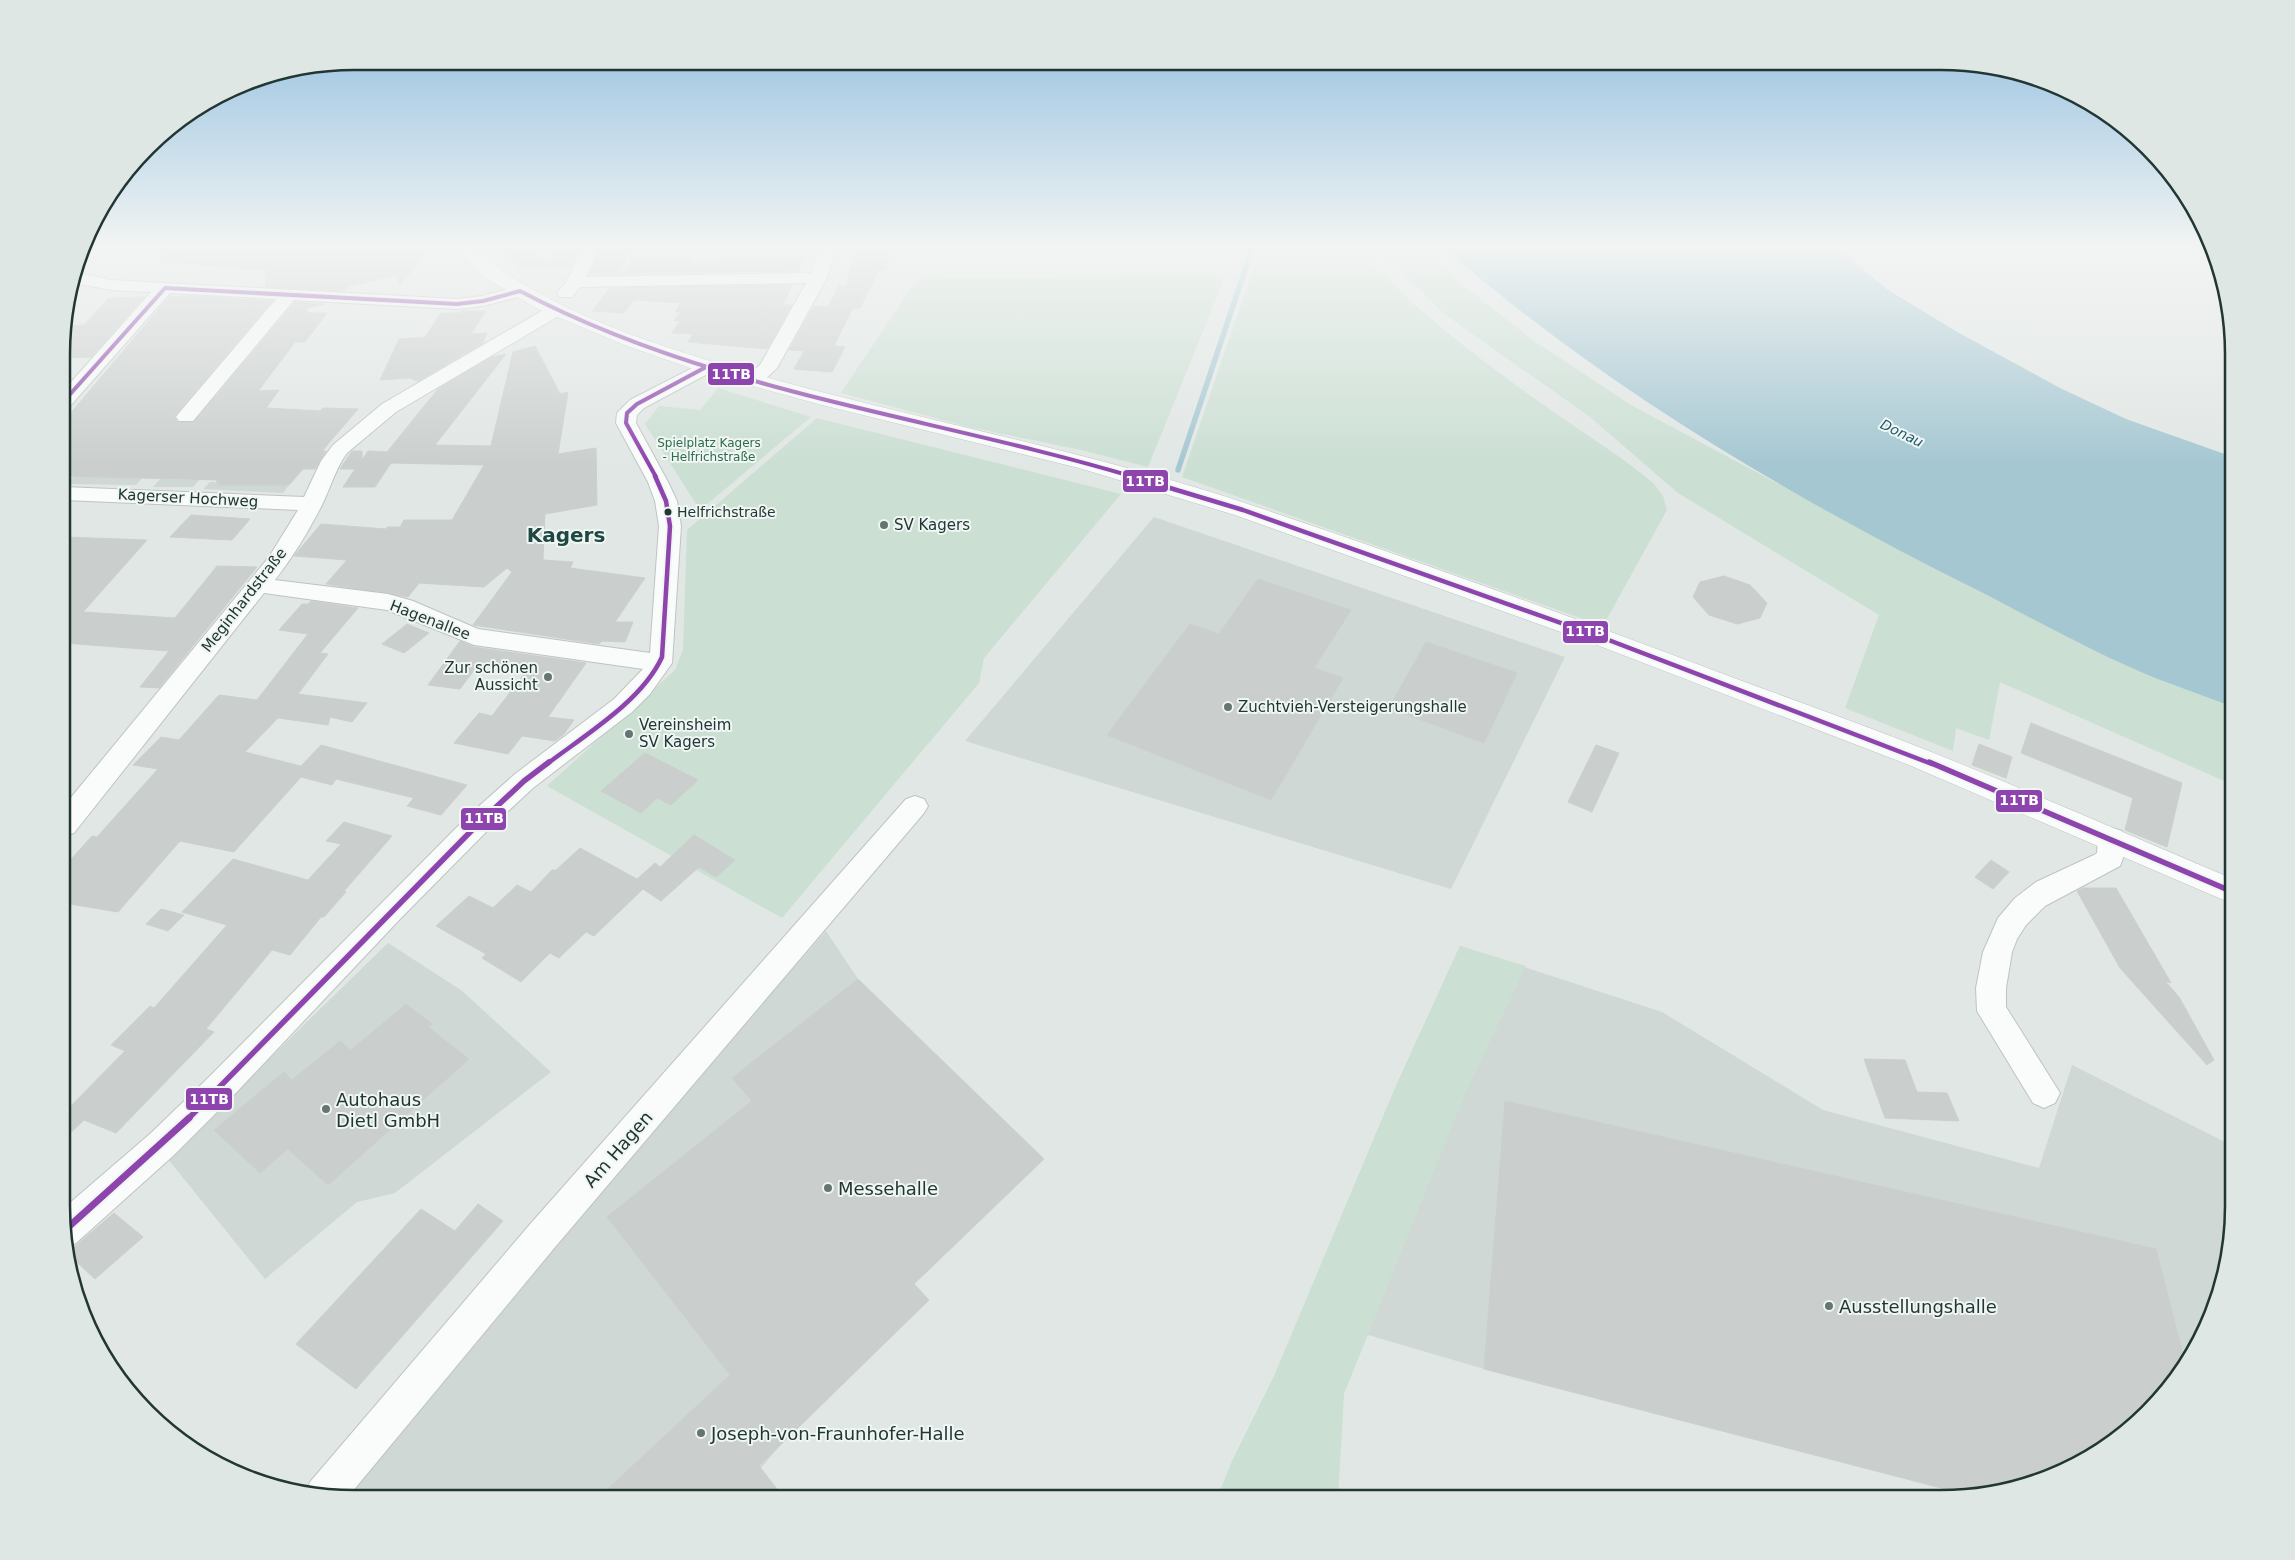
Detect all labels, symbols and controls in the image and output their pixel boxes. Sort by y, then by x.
line badge: 11TB [707,362,755,386]
text: 11TB [711,366,751,382]
water label: Donau [1878,416,1926,450]
park label: Spielplatz Kagers - Helfrichstraße [657,436,761,464]
line badge: 11TB [1122,469,1169,493]
text: 11TB [1125,473,1165,489]
street label: Kagerser Hochweg [117,485,259,511]
place label: Helfrichstraße [677,504,776,520]
marker: Helfrichstraße [663,507,673,517]
place label: SV Kagers [894,516,970,534]
marker: SV Kagers [878,519,890,531]
district label: Kagers [527,523,605,547]
street label: Meginhardstraße [198,544,290,656]
street label: Hagenallee [387,596,473,644]
line badge: 11TB [1562,620,1609,644]
text: 11TB [1565,623,1605,639]
place label: Zur schönen Aussicht [444,659,538,694]
marker: Zur schönen Aussicht [542,671,554,683]
place label: Zuchtvieh-Versteigerungshalle [1238,698,1467,716]
marker: Zuchtvieh-Versteigerungshalle [1222,701,1234,713]
place label: Vereinsheim SV Kagers [639,716,731,751]
marker: Vereinsheim SV Kagers [623,728,635,740]
line badge: 11TB [1995,789,2043,813]
text: 11TB [1999,792,2039,808]
line badge: 11TB [460,807,507,831]
text: 11TB [464,810,504,826]
line badge: 11TB [185,1087,233,1111]
place label: Autohaus Dietl GmbH [336,1089,440,1131]
text: 11TB [189,1091,229,1107]
marker: Autohaus Dietl GmbH [320,1103,332,1115]
street label: Am Hagen [579,1107,657,1191]
place label: Messehalle [838,1178,938,1199]
marker: Messehalle [822,1182,834,1194]
place label: Ausstellungshalle [1839,1296,1997,1317]
marker: Ausstellungshalle [1823,1300,1835,1312]
place label: Joseph-von-Fraunhofer-Halle [710,1423,965,1444]
marker: Joseph-von-Fraunhofer-Halle [695,1427,707,1439]

